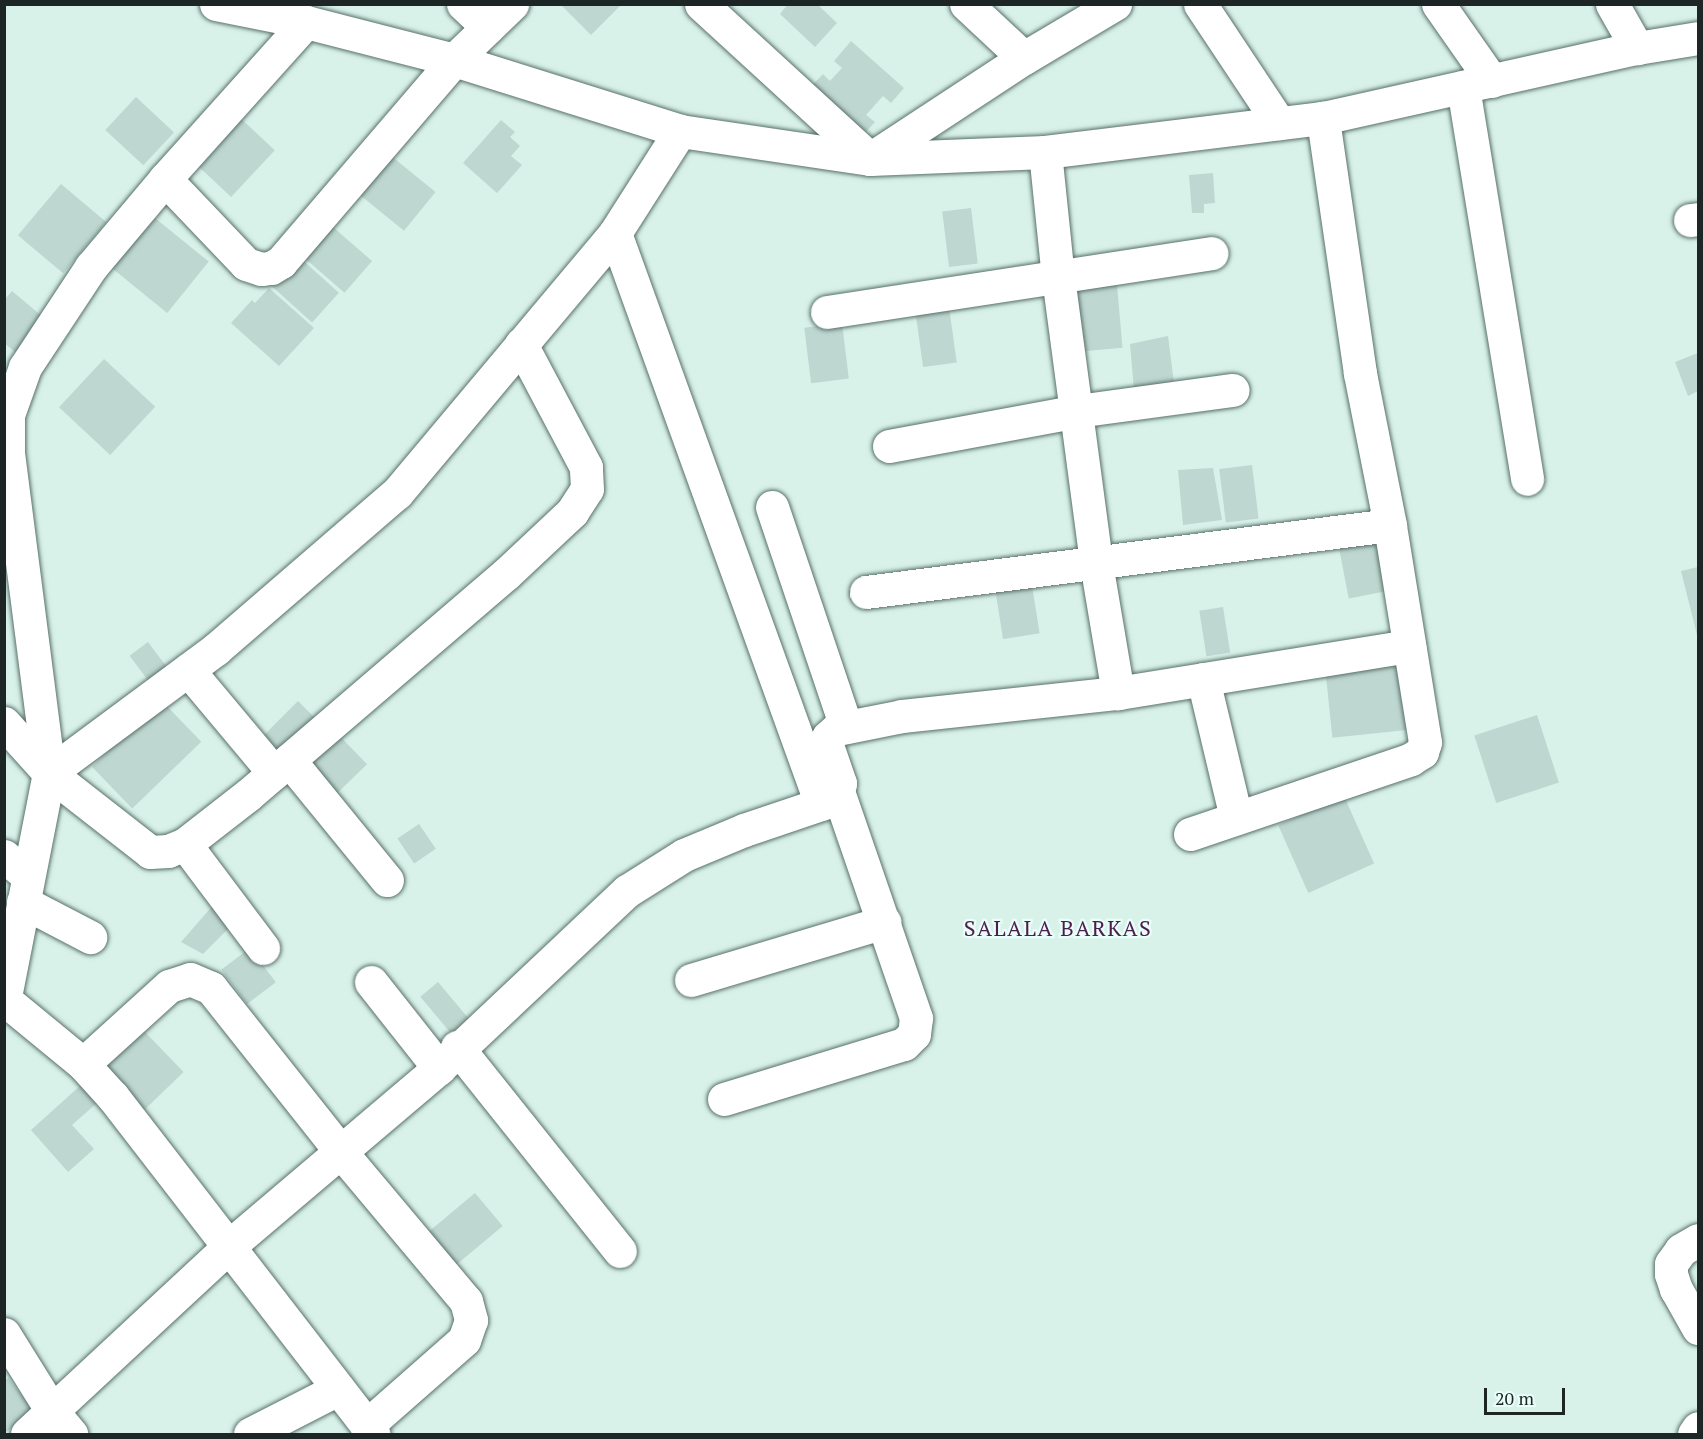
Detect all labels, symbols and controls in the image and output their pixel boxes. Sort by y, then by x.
district label: SALALA BARKAS [964,915,1152,941]
scale bar [1487,1376,1568,1414]
text: 20 m [1495,1386,1534,1410]

